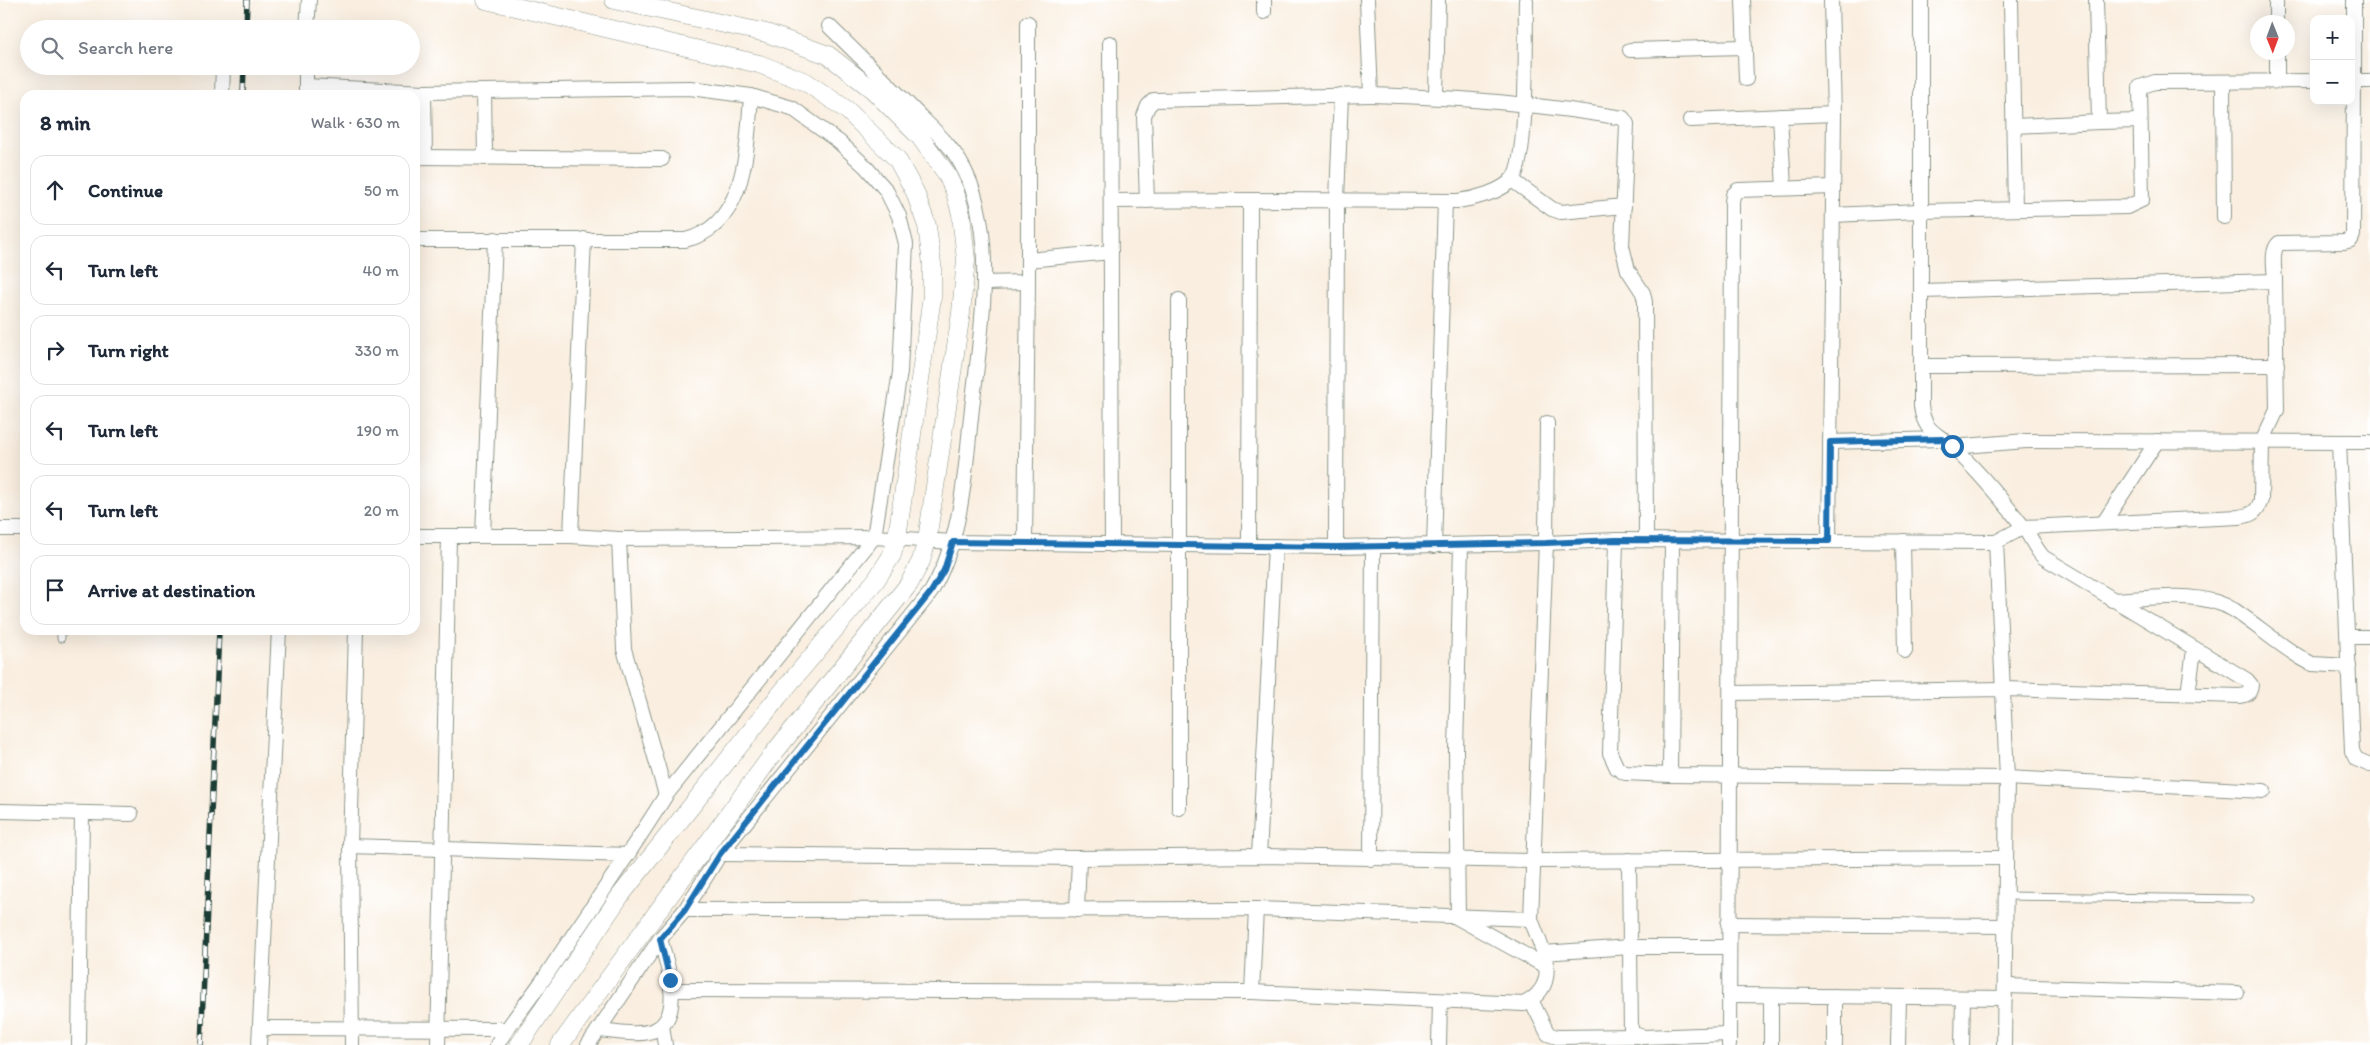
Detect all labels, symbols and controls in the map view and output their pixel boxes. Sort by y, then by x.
north arrow [2250,15,2295,60]
map controls [2310,15,2355,105]
button: + [2310,15,2355,60]
search box [20,20,420,75]
icon: search [38,34,66,62]
text: Search here [78,36,173,59]
button: − [2310,60,2355,105]
text: 8 min [40,110,90,135]
text: Walk · 630 m [311,113,400,132]
icon: ahead [41,176,69,204]
text: Continue [88,179,163,202]
text: 50 m [364,181,399,200]
icon: left [41,256,69,284]
text: Turn left [88,259,158,282]
text: 40 m [362,261,399,280]
icon: right [41,336,69,364]
text: Turn right [88,339,169,362]
text: 330 m [355,341,399,360]
icon: left [41,416,69,444]
text: Turn left [88,419,158,442]
text: 190 m [356,421,399,440]
route start [1941,435,1964,458]
icon: left [41,496,69,524]
text: Turn left [88,499,158,522]
text: 20 m [364,501,399,520]
icon: arrive [41,576,69,604]
text: Arrive at destination [88,579,255,602]
route end [659,969,682,992]

